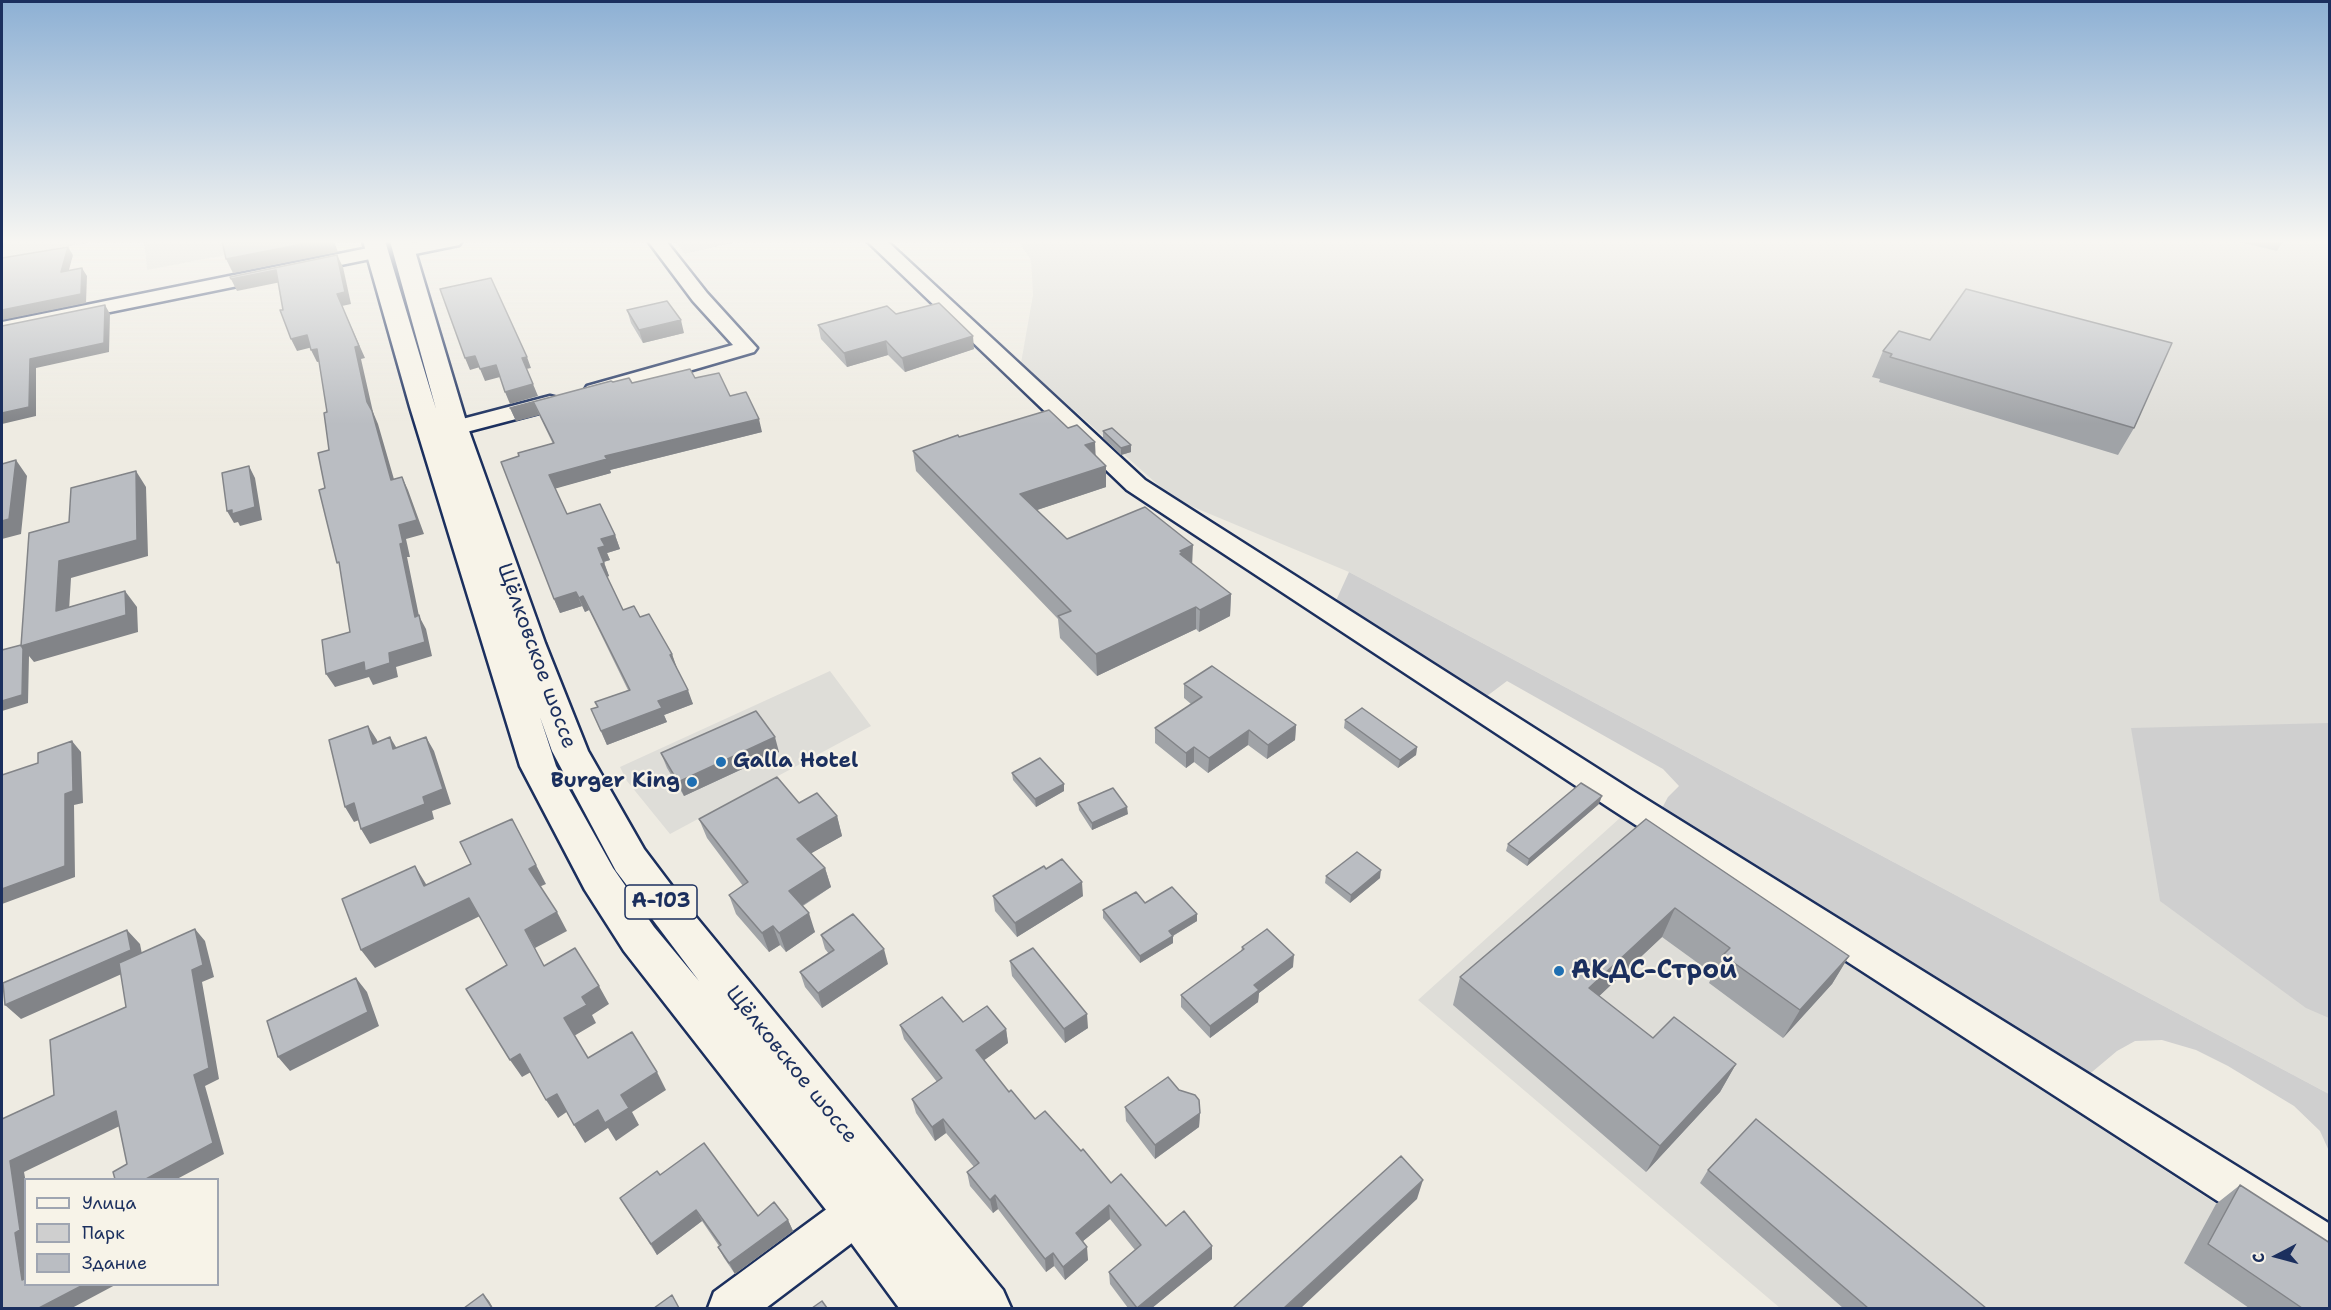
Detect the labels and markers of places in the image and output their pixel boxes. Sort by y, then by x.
place label: Galla Hotel [733,749,858,775]
marker: Galla Hotel [714,755,728,769]
place label: Burger King [551,769,680,795]
marker: Burger King [685,775,699,789]
place label: АКДС-Строй [1571,955,1737,987]
marker: АКДС-Строй [1552,964,1566,978]

